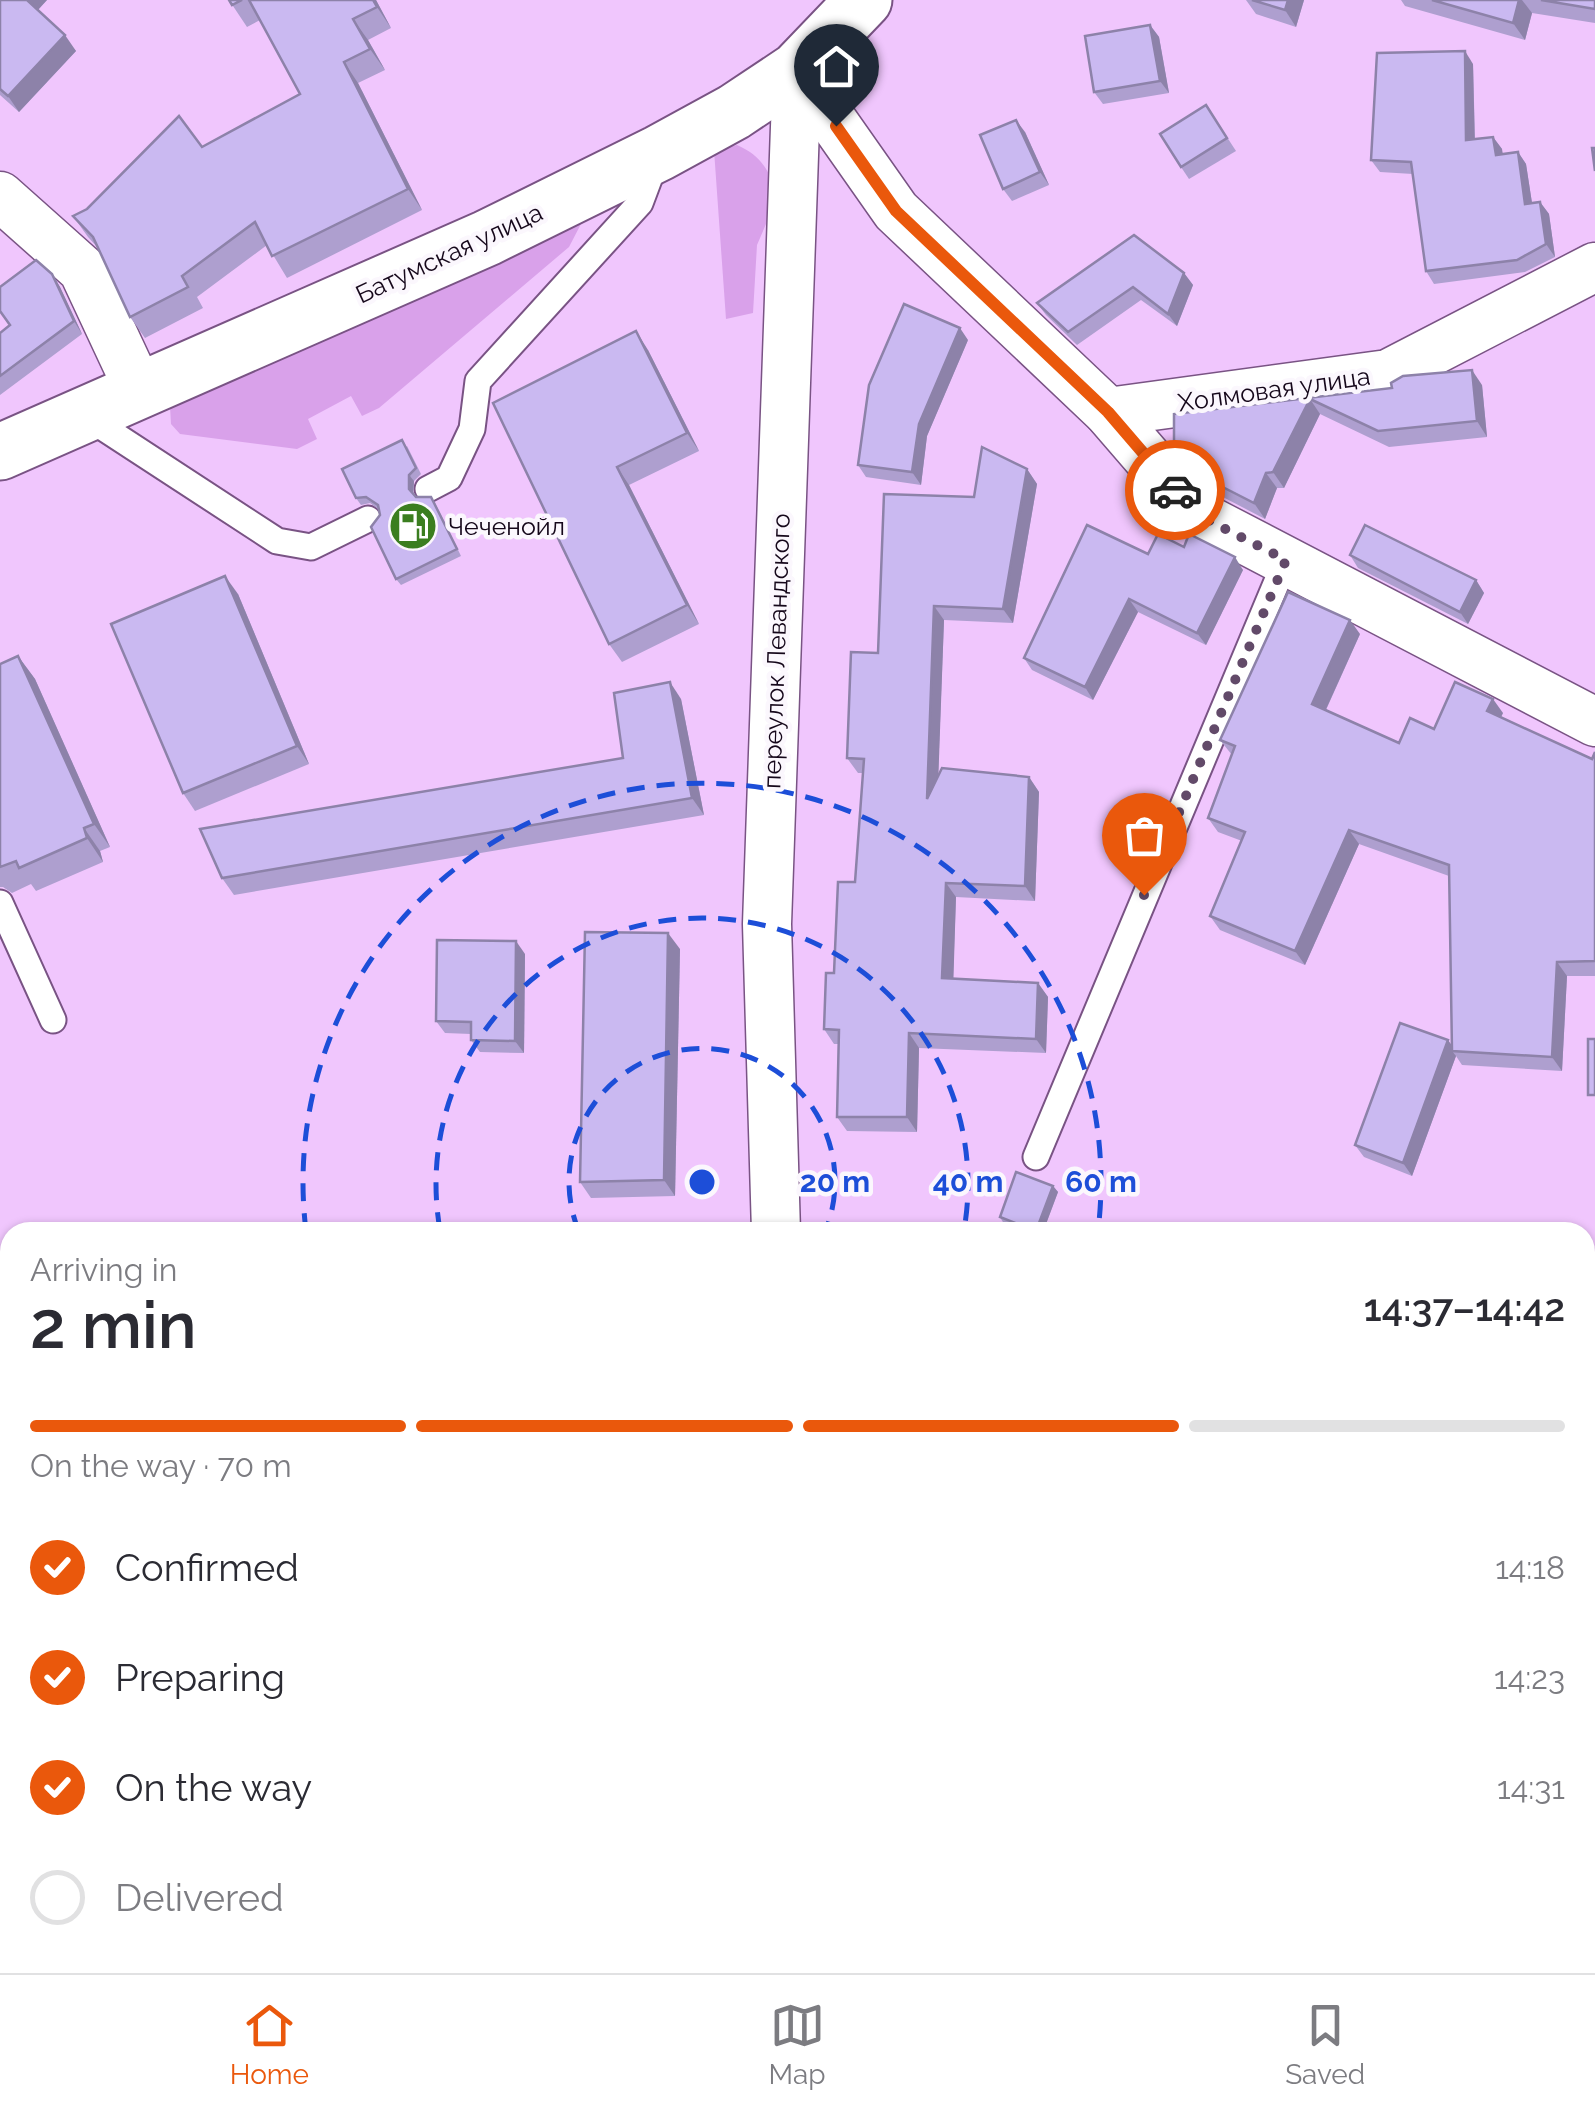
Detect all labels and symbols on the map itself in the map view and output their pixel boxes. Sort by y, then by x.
pin [794,24,879,127]
street label: Батумская улица [351,197,547,309]
street label: Холмовая улица [1176,361,1372,417]
courier [1125,440,1225,540]
fuel station icon: Чеченойл [387,500,439,552]
place label: Чеченойл [448,511,565,541]
street label: переулок Левандского [756,513,796,789]
pin [1102,793,1187,896]
centre of rings [684,1164,720,1200]
text: 20 m [800,1164,870,1199]
text: 40 m [933,1164,1003,1199]
text: 60 m [1065,1164,1137,1199]

